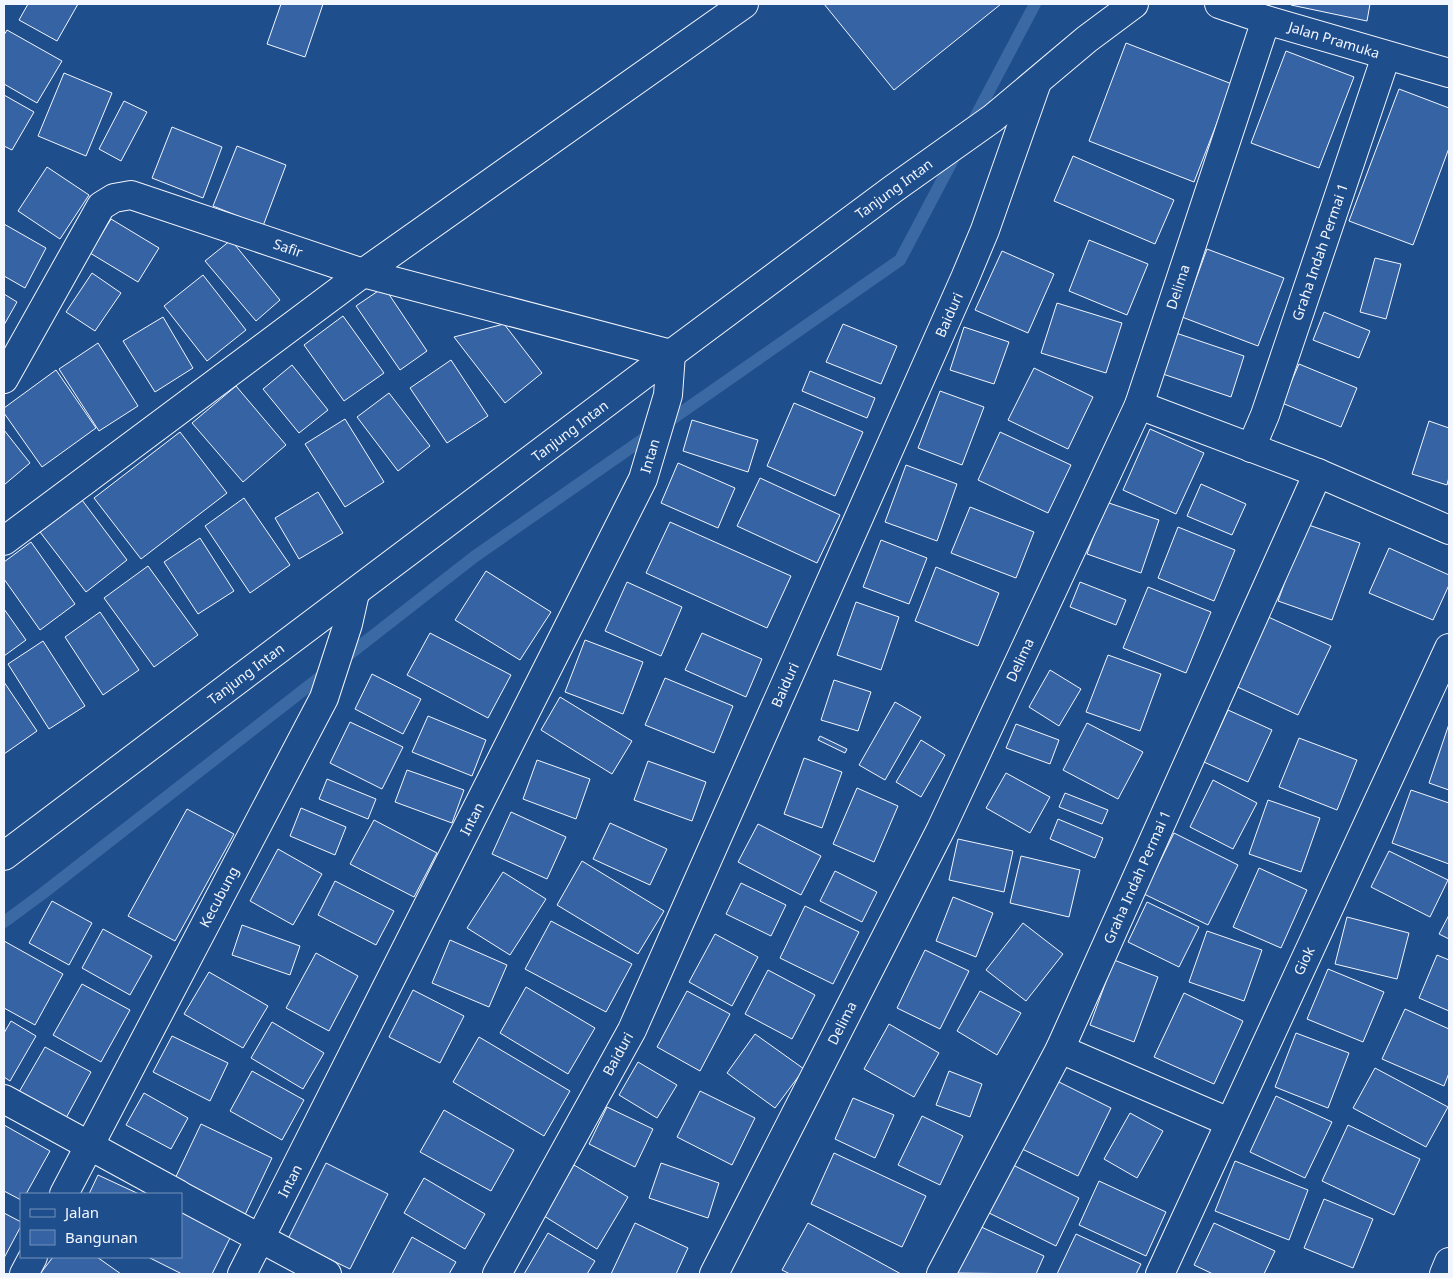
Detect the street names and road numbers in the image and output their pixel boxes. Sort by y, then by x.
street label: Jalan Pramuka [1284,16,1382,62]
street label: Tanjung Intan [851,154,936,223]
street label: Graha Indah Permai 1 [1287,181,1352,323]
street label: Safir [271,234,306,261]
street label: Delima [1161,262,1194,312]
street label: Baiduri [930,289,967,340]
street label: Tanjung Intan [528,396,612,466]
street label: Intan [635,436,664,475]
street label: Delima [1001,635,1038,685]
street label: Tanjung Intan [204,639,288,709]
street label: Baiduri [766,659,803,710]
street label: Intan [455,799,488,839]
street label: Graha Indah Permai 1 [1099,807,1175,947]
street label: Kecubung [195,863,243,931]
street label: Giok [1289,943,1319,978]
street label: Delima [823,998,861,1048]
street label: Baiduri [598,1028,637,1079]
street label: Intan [273,1161,306,1201]

